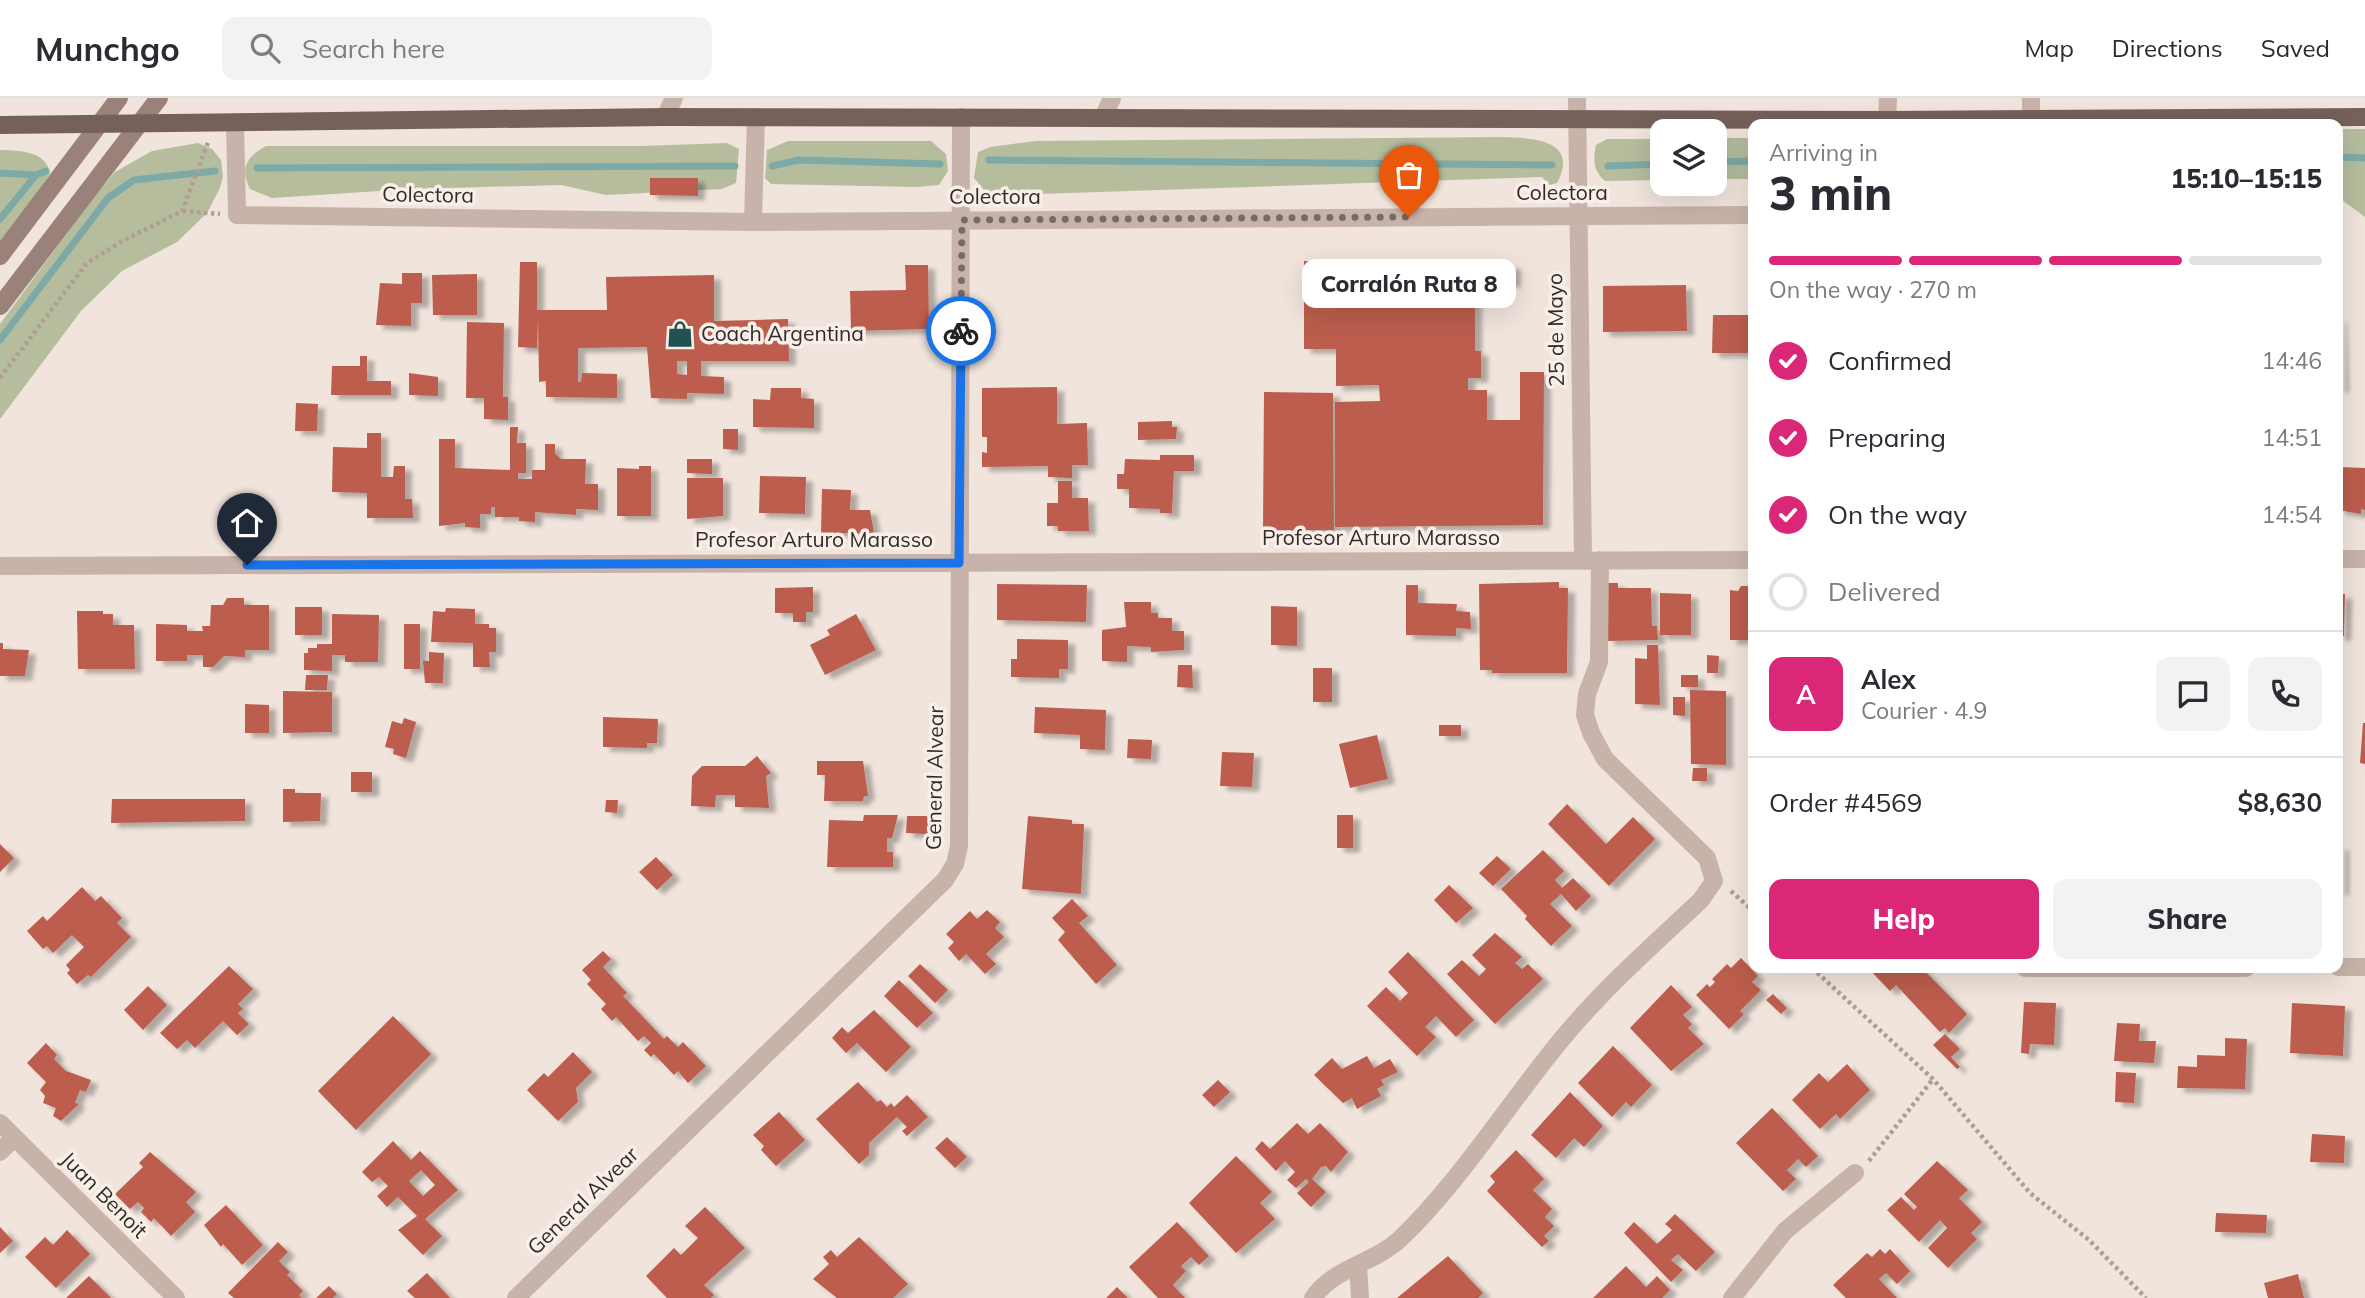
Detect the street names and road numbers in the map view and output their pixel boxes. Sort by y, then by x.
street label: Colectora [1516,179,1608,205]
street label: Colectora [382,180,474,208]
street label: Colectora [949,183,1041,209]
street label: 25 de Mayo [1541,273,1569,387]
street label: Profesor Arturo Marasso [1262,524,1500,550]
street label: Profesor Arturo Marasso [695,526,933,552]
street label: General Alvear [920,705,948,850]
street label: General Alvear [521,1141,643,1260]
street label: Juan Benoit [56,1146,153,1243]

